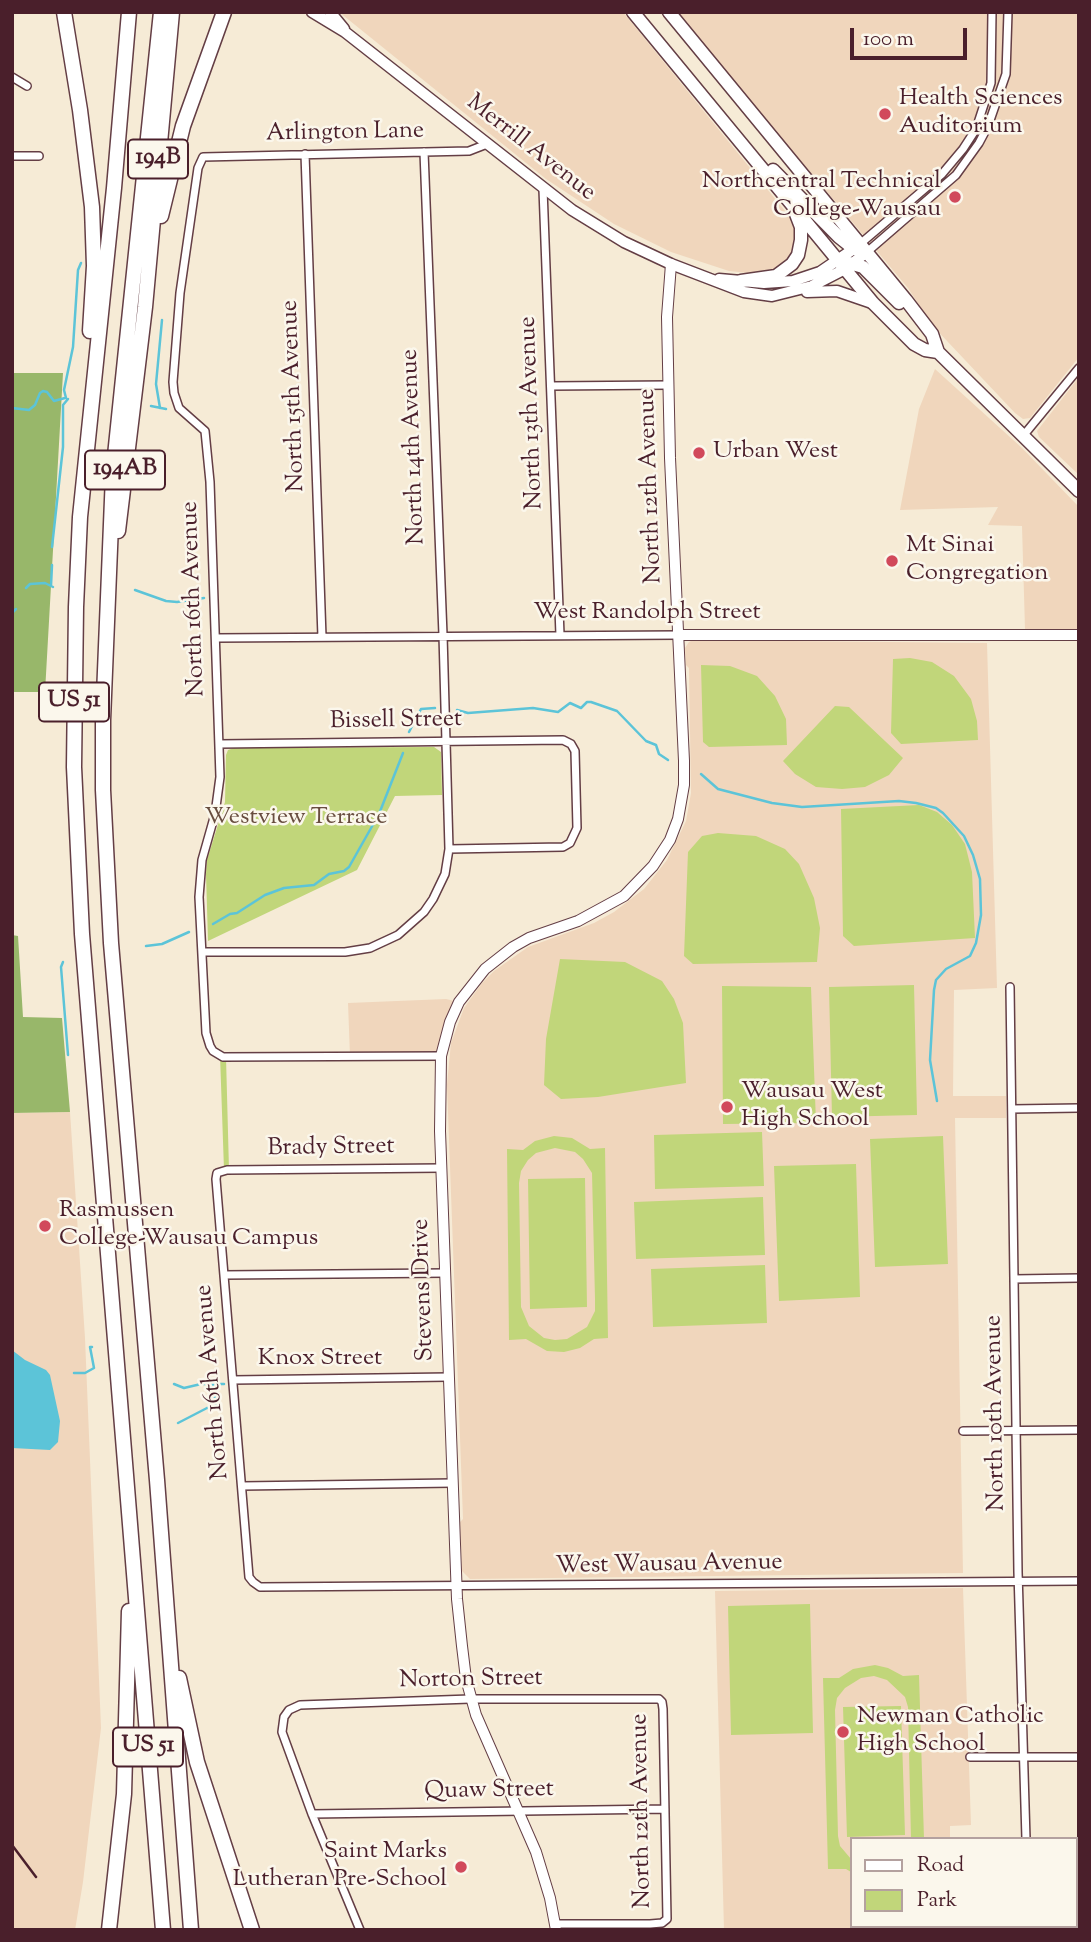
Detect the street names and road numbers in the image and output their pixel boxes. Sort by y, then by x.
street label: Merrill Avenue [460,90,600,208]
street label: Arlington Lane [266,118,424,150]
road number: 194B [128,140,188,178]
street label: North 15th Avenue [277,299,313,493]
street label: North 13th Avenue [515,316,551,510]
street label: North 14th Avenue [397,349,433,545]
street label: North 12th Avenue [634,388,670,584]
road number: 194AB [85,450,165,490]
street label: North 16th Avenue [177,501,213,697]
street label: West Randolph Street [533,600,761,628]
road number: US 51 [39,682,109,722]
street label: Bissell Street [330,706,462,738]
street label: Brady Street [267,1133,395,1165]
street label: Stevens Drive [408,1218,442,1362]
street label: North 16th Avenue [191,1283,237,1481]
street label: North 10th Avenue [981,1315,1013,1511]
street label: Knox Street [258,1346,382,1374]
street label: West Wausau Avenue [555,1550,783,1582]
street label: Norton Street [399,1665,543,1697]
street label: North 12th Avenue [627,1713,659,1909]
road number: US 51 [113,1728,183,1766]
street label: Quaw Street [424,1776,554,1808]

